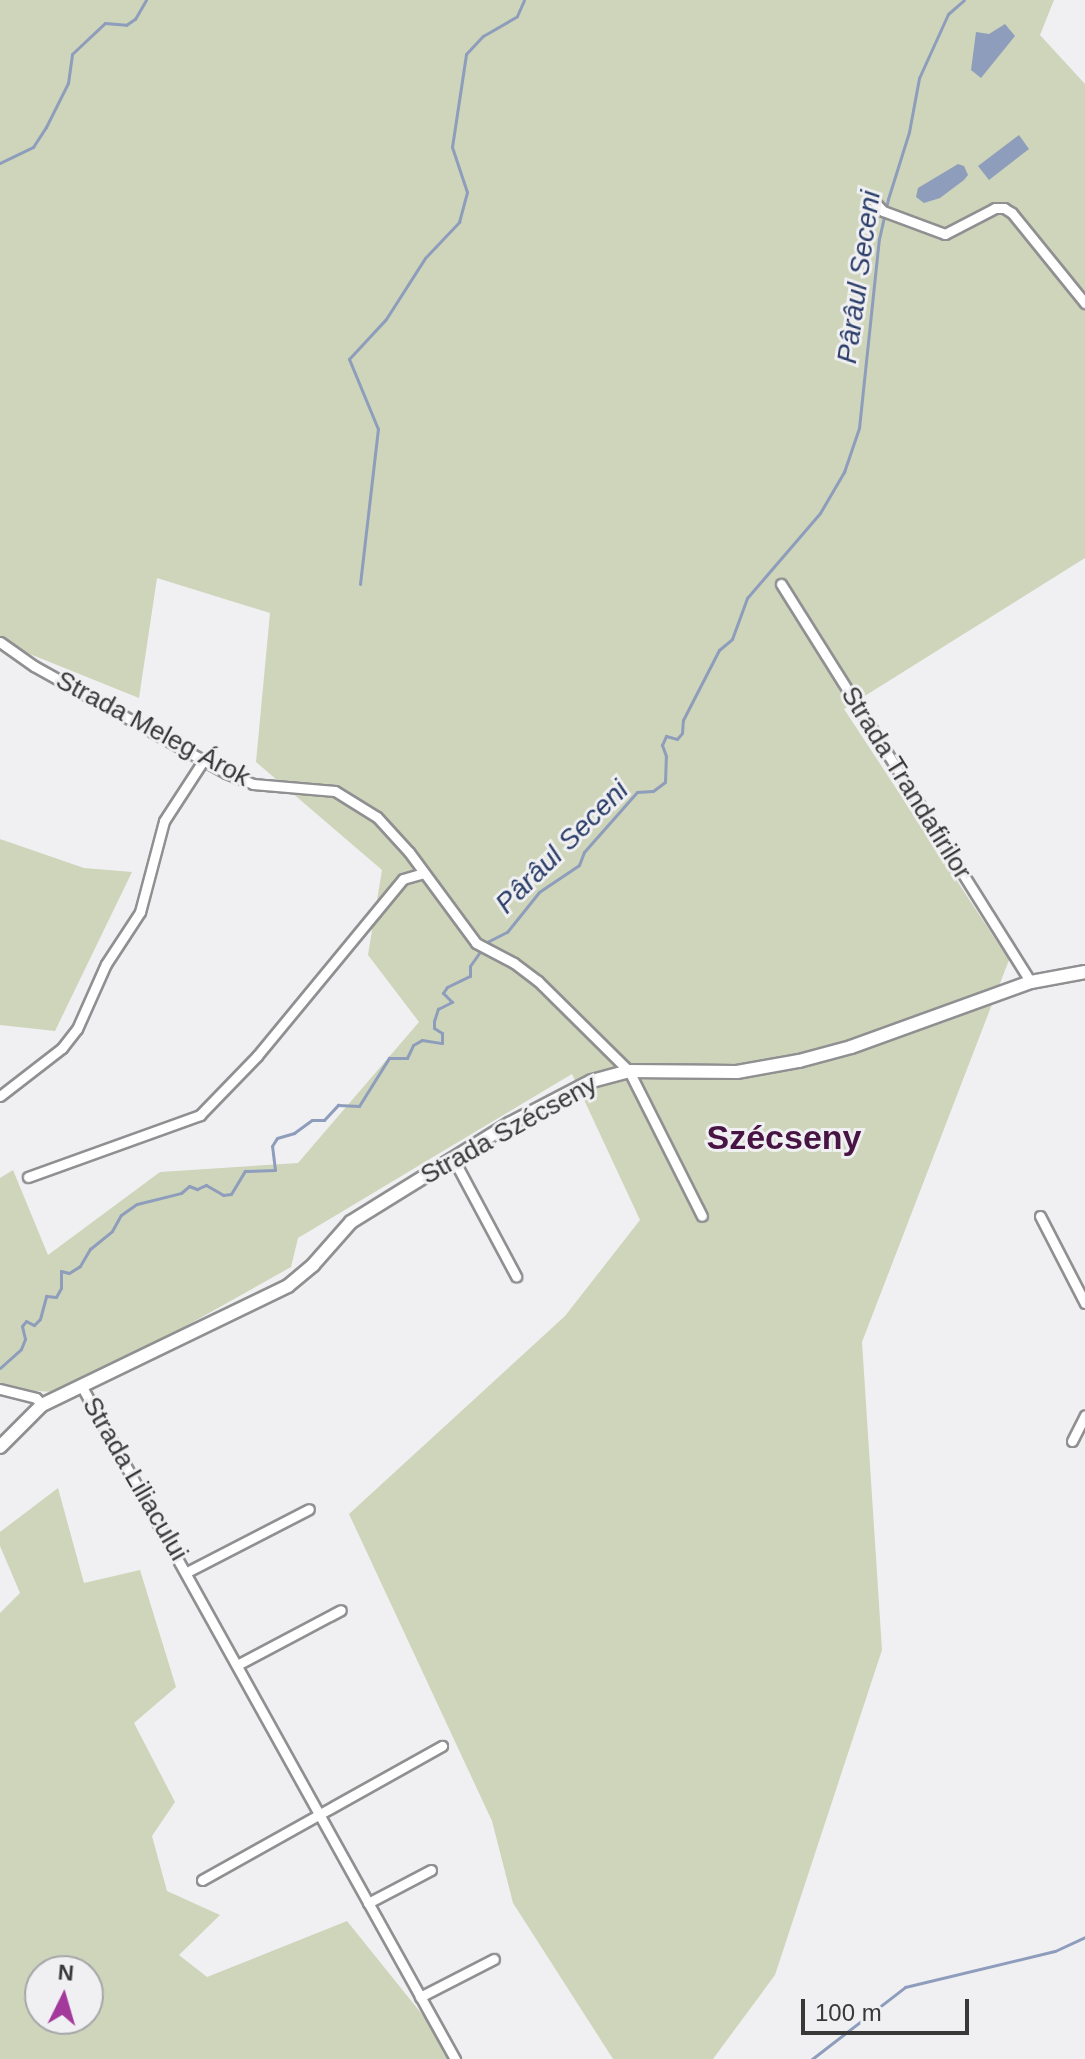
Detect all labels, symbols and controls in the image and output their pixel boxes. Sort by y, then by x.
water label: Pârâul Seceni [830,188,888,366]
street label: Strada Meleg Árok [51,665,255,793]
street label: Strada Trandafirilor [834,681,978,885]
water label: Pârâul Seceni [488,773,636,921]
street label: Strada Szécseny [415,1069,603,1191]
district label: Szécseny [707,1118,861,1158]
street label: Strada Liliacului [76,1392,194,1566]
north arrow [24,1955,104,2035]
text: N [57,1959,75,1986]
scale bar [805,1983,973,2033]
text: 100 m [815,1999,882,2026]

